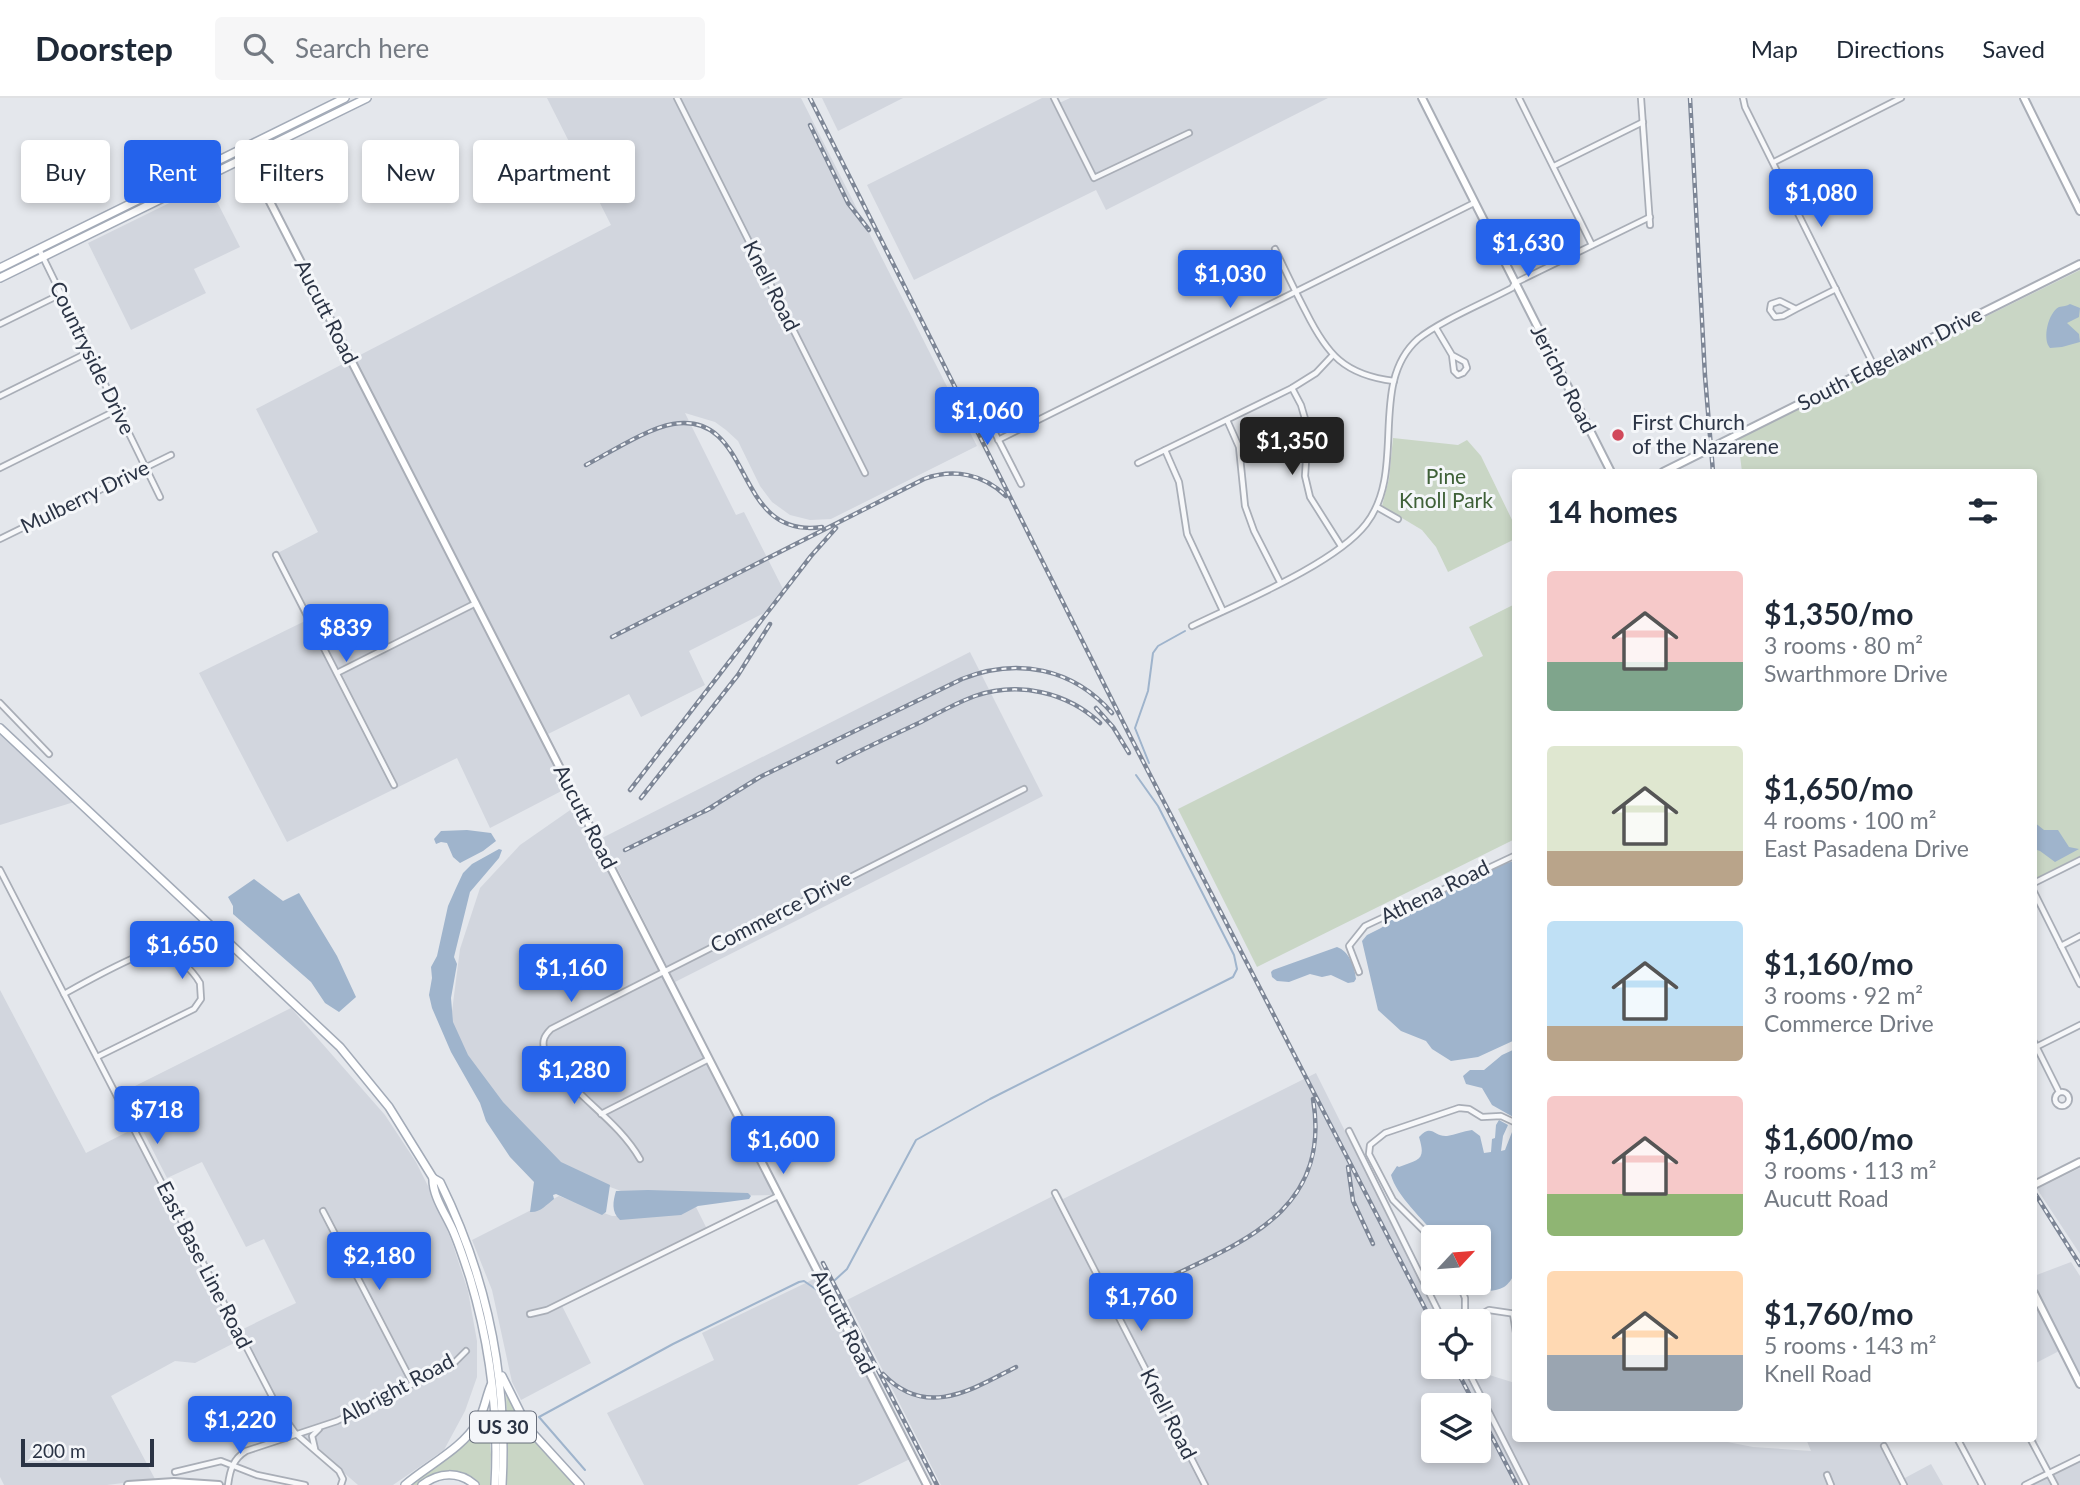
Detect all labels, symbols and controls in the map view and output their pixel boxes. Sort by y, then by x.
search box [215,17,705,80]
text: Doorstep [35,28,173,68]
icon: search [239,29,277,67]
text: Search here [295,32,429,64]
text: Map [1751,34,1798,63]
text: Directions [1836,34,1944,63]
text: Saved [1982,34,2045,63]
chip: Buy [21,140,110,203]
chip: Rent [124,140,221,203]
chip: Filters [235,140,348,203]
chip: New [362,140,459,203]
chip: Apartment [473,140,635,203]
pin: $1,080 [1764,170,1878,229]
text: $1,080 [1785,178,1857,206]
pin: $1,630 [1471,220,1585,279]
text: $1,630 [1492,228,1564,256]
street label: Knell Road [739,236,806,335]
pin: $1,030 [1173,250,1287,310]
street label: Aucutt Road [290,255,364,368]
text: $1,030 [1194,259,1266,287]
street label: Countryside Drive [45,277,141,438]
street label: South Edgelawn Drive [1793,300,1986,415]
street label: Jericho Road [1526,320,1602,437]
pin: $1,060 [930,388,1044,447]
text: $1,060 [951,396,1023,424]
place label: First Church of the Nazarene [1632,409,1779,458]
pin: $1,350 [1235,418,1349,477]
text: $1,350 [1256,426,1328,454]
marker: First Church of the Nazarene [1610,427,1626,443]
street label: Mulberry Drive [16,454,153,538]
park label: Pine Knoll Park [1399,463,1493,512]
icon: filters [1964,492,2002,530]
text: 14 homes [1547,493,1678,529]
text: $1,350/mo [1764,595,1913,631]
icon: home [1603,599,1687,683]
pin: $839 [305,604,387,664]
text: $839 [319,613,373,641]
text: 3 rooms · 80 m² [1764,631,1923,659]
text: Swarthmore Drive [1764,659,1948,687]
street label: Aucutt Road [549,760,623,873]
text: $1,650/mo [1764,770,1913,806]
icon: home [1603,774,1687,858]
text: 4 rooms · 100 m² [1764,806,1936,834]
text: East Pasadena Drive [1764,834,1969,862]
street label: Athena Road [1376,854,1493,928]
street label: Commerce Drive [706,864,855,957]
pin: $1,650 [125,922,239,981]
text: $1,650 [146,930,218,958]
pin: $1,160 [514,944,628,1004]
text: $1,160/mo [1764,945,1913,981]
icon: home [1603,949,1687,1033]
text: $1,160 [535,953,607,981]
text: 3 rooms · 92 m² [1764,981,1923,1009]
text: Commerce Drive [1764,1009,1934,1037]
pin: $1,280 [517,1046,631,1106]
text: $1,280 [538,1055,610,1083]
pin: $718 [116,1086,198,1146]
text: $718 [130,1095,184,1123]
pin: $1,600 [726,1116,840,1176]
text: $1,600/mo [1764,1120,1913,1156]
icon: home [1603,1124,1687,1208]
text: $1,600 [747,1125,819,1153]
text: 3 rooms · 113 m² [1764,1156,1936,1184]
street label: East Base Line Road [152,1176,258,1352]
text: Aucutt Road [1764,1184,1889,1212]
north arrow [1421,1225,1491,1295]
map controls [1421,1225,1491,1463]
pin: $2,180 [322,1232,436,1292]
text: $2,180 [343,1241,415,1269]
street label: Aucutt Road [807,1265,881,1378]
pin: $1,760 [1084,1274,1198,1333]
text: $1,760 [1105,1282,1177,1310]
text: $1,760/mo [1764,1295,1913,1331]
icon: home [1603,1299,1687,1383]
button: locate [1421,1309,1491,1379]
text: 5 rooms · 143 m² [1764,1331,1936,1359]
street label: Albright Road [335,1347,458,1428]
text: Knell Road [1764,1359,1872,1387]
street label: Knell Road [1136,1364,1203,1463]
button: layers [1421,1393,1491,1463]
pin: $1,220 [183,1396,297,1456]
text: $1,220 [204,1405,276,1433]
road number: US 30 [470,1412,536,1442]
scale bar [21,1436,154,1468]
text: 200 m [32,1439,86,1462]

